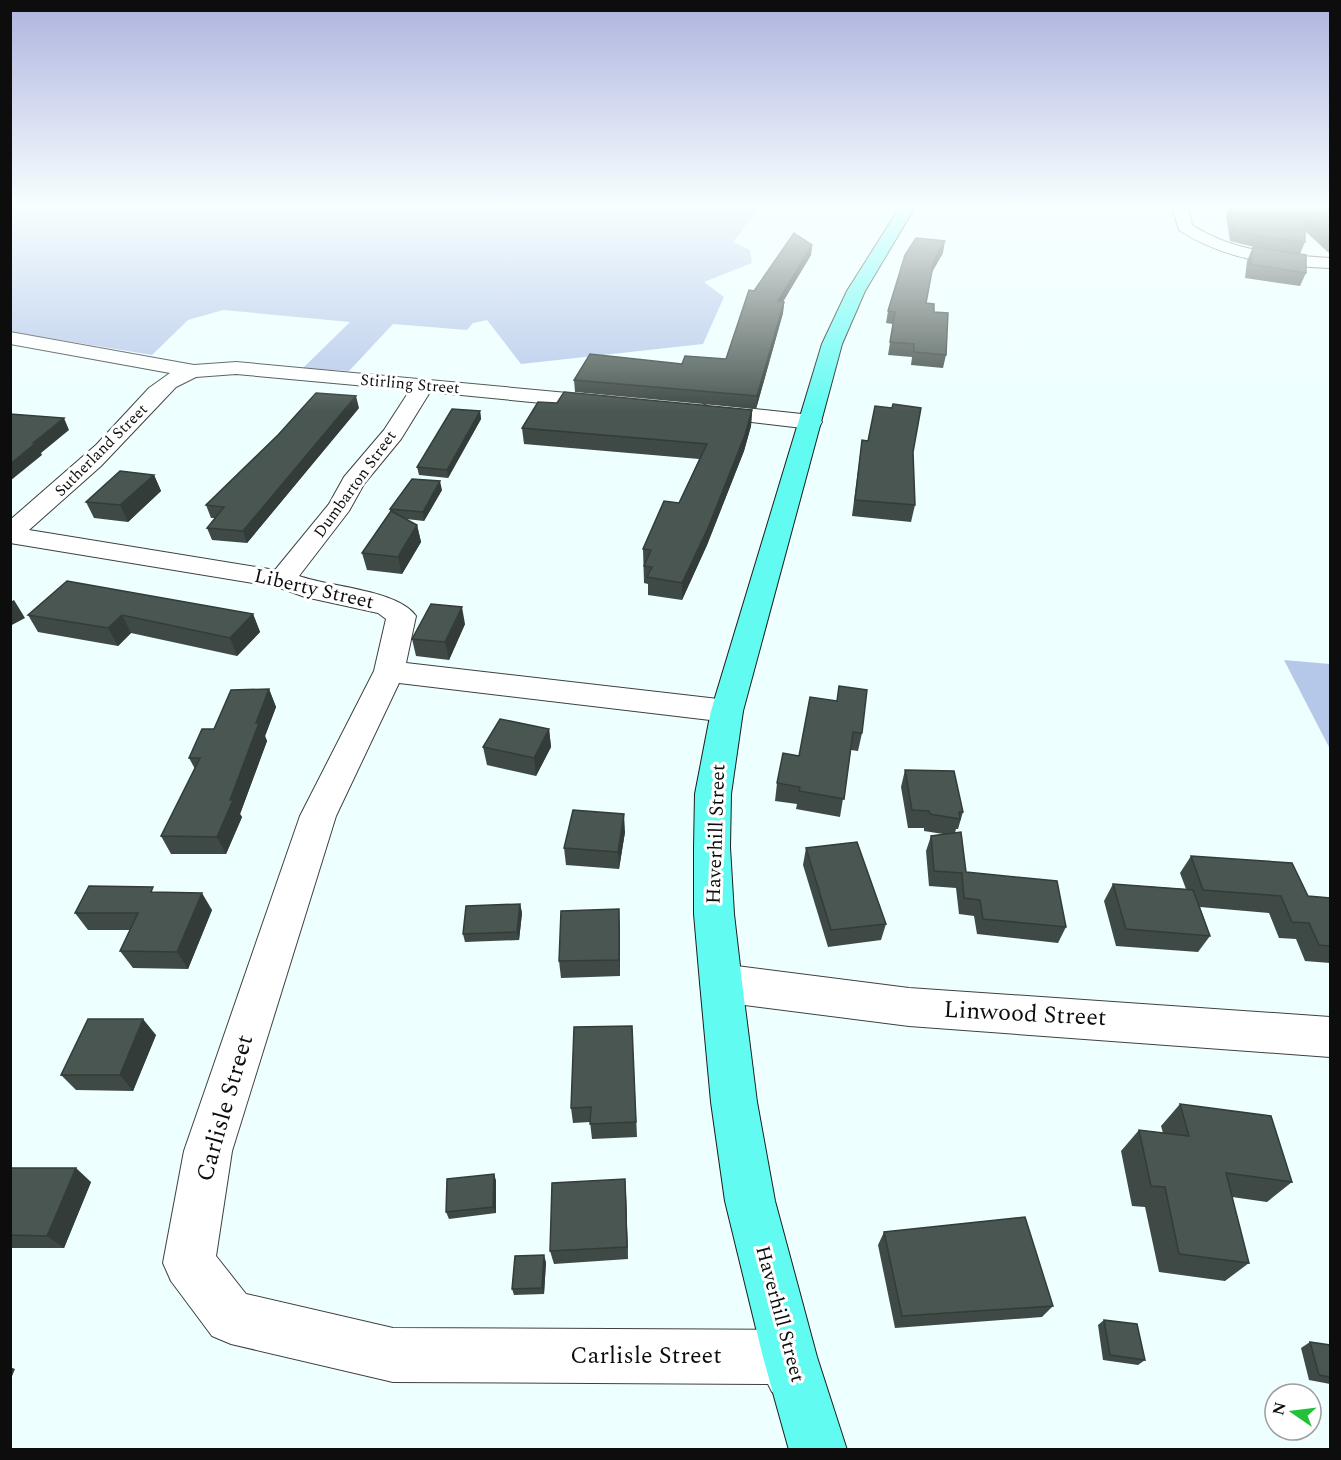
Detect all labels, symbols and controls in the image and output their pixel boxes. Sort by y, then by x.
street label: Stirling Street [359,368,461,400]
street label: Sutherland Street [49,398,153,502]
street label: Dumbarton Street [308,425,402,543]
street label: Liberty Street [251,561,377,617]
street label: Haverhill Street [699,763,733,905]
street label: Linwood Street [943,992,1107,1036]
street label: Carlisle Street [187,1030,263,1186]
street label: Haverhill Street [747,1242,813,1386]
street label: Carlisle Street [570,1338,722,1374]
north arrow [1263,1382,1323,1442]
text: N [1266,1399,1293,1418]

